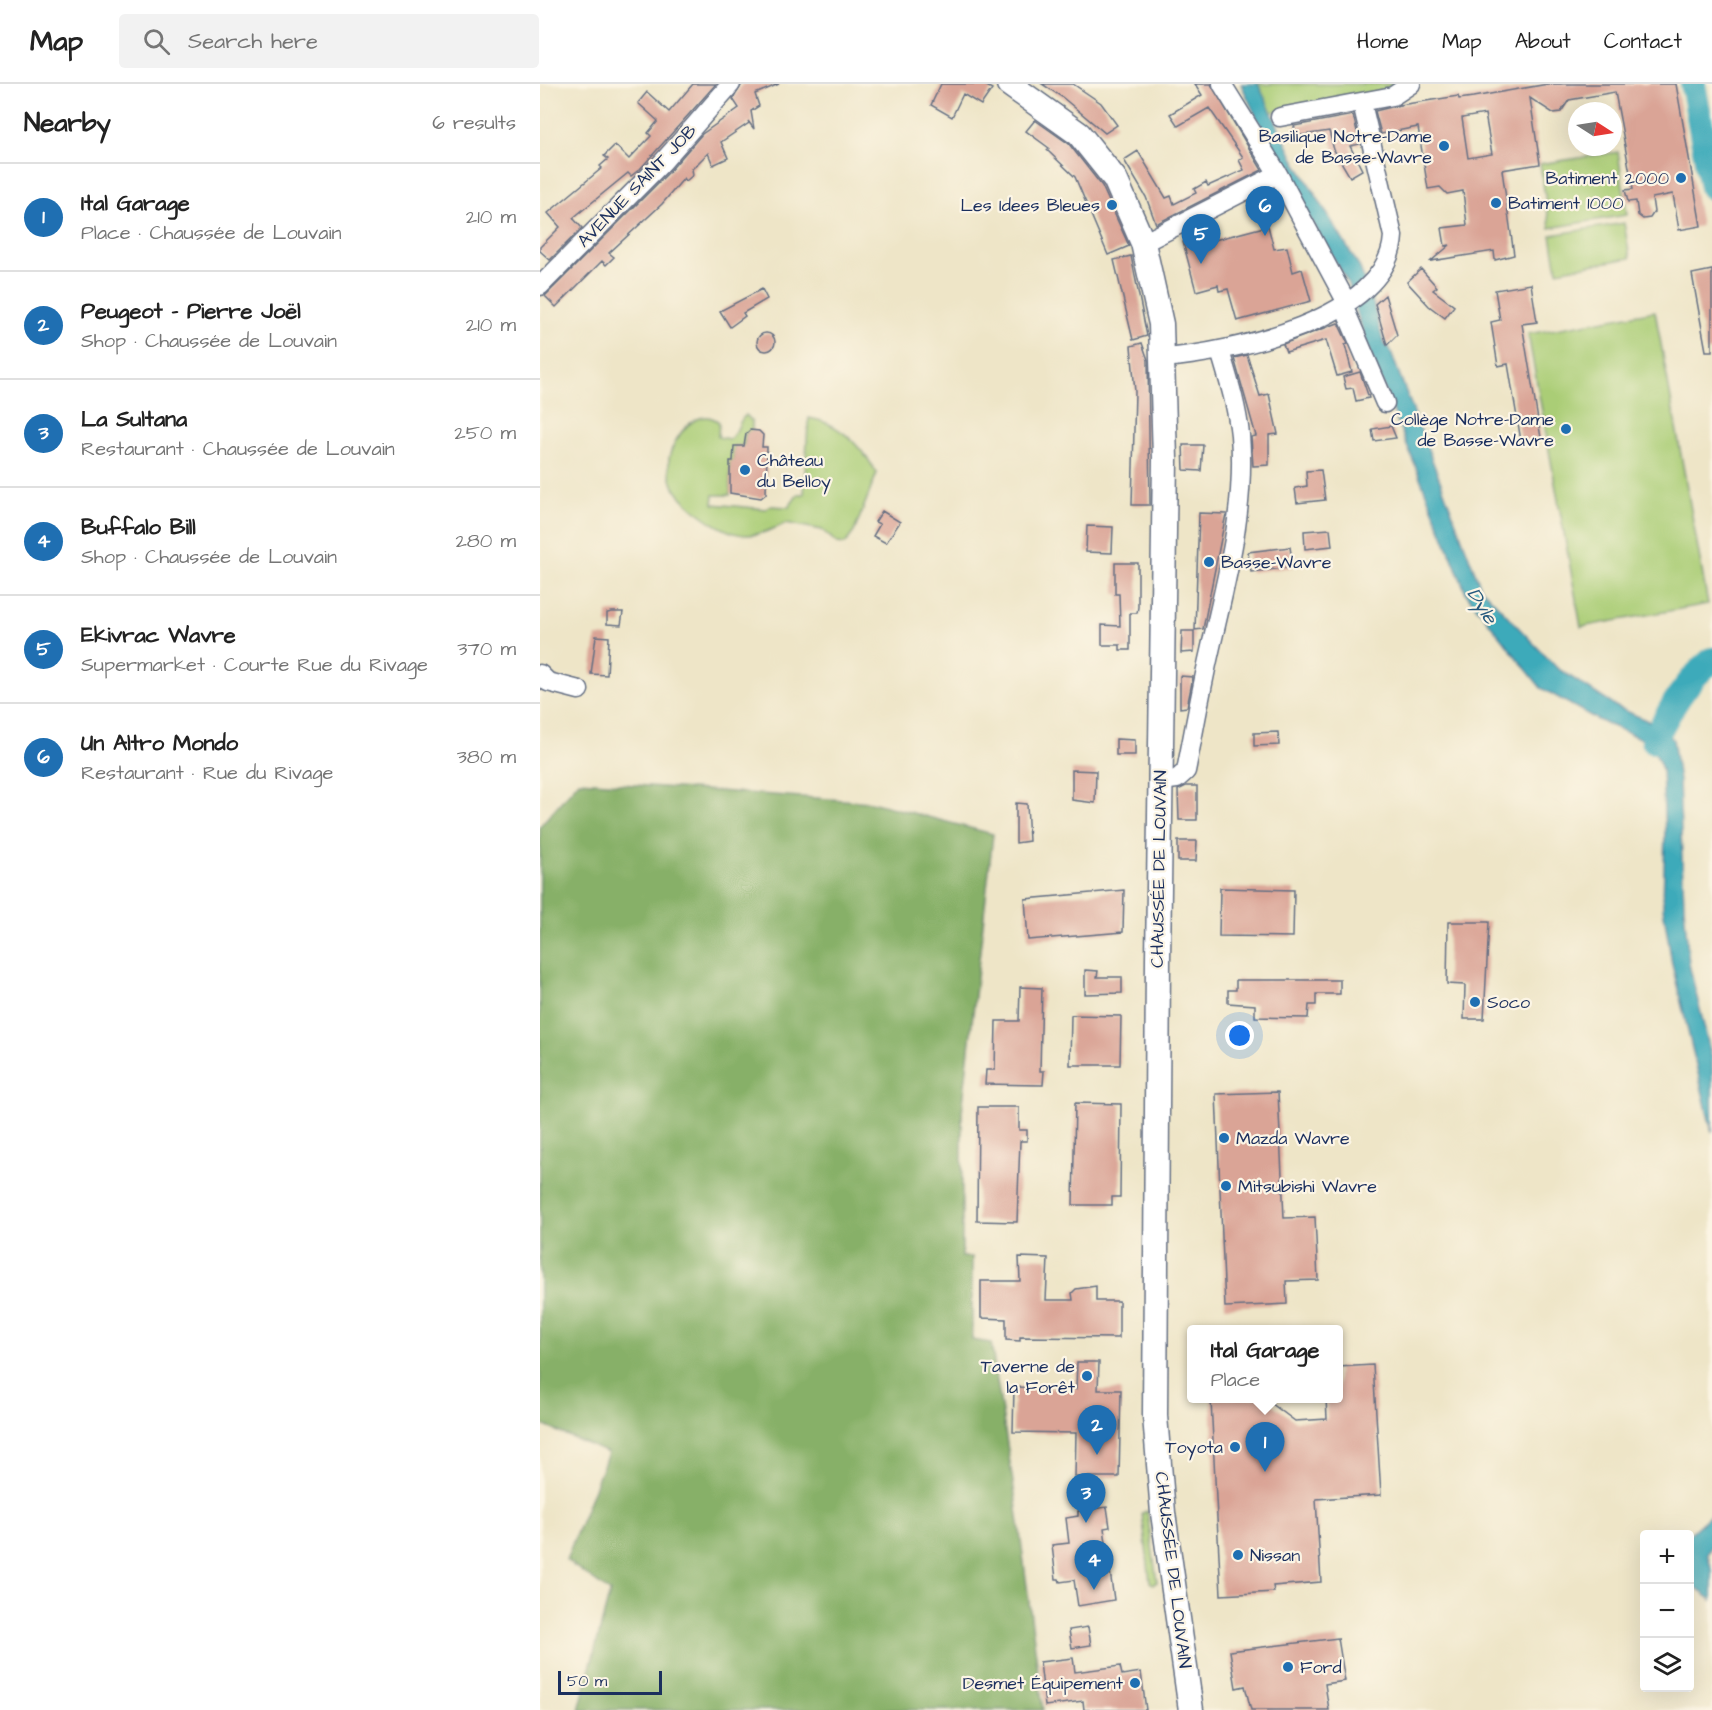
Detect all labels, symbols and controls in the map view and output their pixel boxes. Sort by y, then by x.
search box [119,14,539,68]
text: Map [30,22,83,61]
icon: search [140,25,173,58]
text: Search here [188,26,318,57]
text: Home [1357,27,1409,56]
text: Map [1442,27,1482,56]
text: About [1515,27,1571,56]
text: Contact [1604,27,1682,56]
north arrow [1568,102,1622,156]
text: Nearby [24,105,111,141]
text: 6 results [432,109,516,137]
street label: AVENUE SAINT JOB [572,119,703,253]
place label: Basilique Notre-Dame de Basse-Wavre [1259,124,1432,170]
marker: Basilique Notre-Dame de Basse-Wavre [1437,139,1451,153]
place label: Batiment 2000 [1545,166,1669,191]
marker: Batiment 2000 [1674,171,1688,185]
pin: 6 [1246,186,1284,236]
text: Ital Garage [81,188,190,219]
place label: Batiment 1000 [1508,191,1624,216]
place label: Les Idees Bleues [961,193,1100,218]
marker: Batiment 1000 [1489,196,1503,210]
marker: Les Idees Bleues [1105,198,1119,212]
text: 1 [42,203,45,231]
text: 210 m [466,203,516,231]
pin: 5 [1182,214,1220,264]
text: Place · Chaussée de Louvain [81,219,341,247]
text: Peugeot - Pierre Joël [81,296,301,327]
text: 2 [38,311,49,339]
text: 210 m [466,311,516,339]
text: Shop · Chaussée de Louvain [81,327,337,355]
text: La Sultana [81,404,187,435]
place label: Collège Notre-Dame de Basse-Wavre [1391,407,1554,453]
text: 3 [38,419,49,447]
text: 250 m [454,419,516,447]
marker: Collège Notre-Dame de Basse-Wavre [1559,422,1573,436]
text: Restaurant · Chaussée de Louvain [81,435,395,463]
place label: Château du Belloy [757,448,831,495]
marker: Château du Belloy [738,463,752,477]
text: Buffalo Bill [81,512,196,543]
text: 4 [37,527,50,555]
text: 280 m [455,527,516,555]
text: Shop · Chaussée de Louvain [81,543,337,571]
place label: Basse-Wavre [1221,550,1332,575]
marker: Basse-Wavre [1202,555,1216,569]
water label: Dyle [1459,583,1505,631]
text: Ekivrac Wavre [81,620,236,651]
text: 5 [36,635,51,663]
text: 370 m [457,635,516,663]
text: Supermarket · Courte Rue du Rivage [81,651,428,679]
text: Un Altro Mondo [81,728,238,759]
text: 6 [37,743,50,771]
text: 380 m [457,743,516,771]
text: Restaurant · Rue du Rivage [81,759,333,787]
street label: CHAUSSÉE DE LOUVAIN [1145,770,1173,968]
place label: Soco [1487,990,1530,1015]
marker: Soco [1468,995,1482,1009]
your location [1225,1021,1254,1050]
place label: Mazda Wavre [1236,1126,1350,1151]
marker: Mazda Wavre [1217,1131,1231,1145]
place label: Mitsubishi Wavre [1238,1174,1377,1199]
marker: Mitsubishi Wavre [1219,1179,1233,1193]
popup [1187,1325,1343,1403]
text: Ital Garage [1211,1335,1319,1366]
place label: Taverne de la Forêt [981,1354,1076,1400]
text: Place [1211,1366,1260,1394]
marker: Taverne de la Forêt [1080,1369,1094,1383]
pin: 2 [1078,1406,1116,1455]
pin: 1 [1246,1422,1284,1472]
place label: Toyota [1165,1435,1223,1461]
marker: Toyota [1228,1440,1242,1454]
street label: CHAUSSÉE DE LOUVAIN [1149,1470,1197,1670]
pin: 3 [1066,1474,1106,1523]
map controls [1640,1530,1694,1692]
button: + [1640,1530,1694,1584]
pin: 4 [1074,1540,1114,1590]
place label: Nissan [1250,1543,1300,1568]
marker: Nissan [1231,1548,1245,1562]
button: − [1640,1584,1694,1638]
button: layers [1640,1638,1694,1692]
place label: Ford [1300,1655,1342,1680]
marker: Ford [1281,1660,1295,1674]
scale bar [558,1668,662,1696]
text: 50 m [567,1670,607,1692]
place label: Desmet Équipement [963,1671,1124,1696]
marker: Desmet Équipement [1128,1676,1142,1690]

